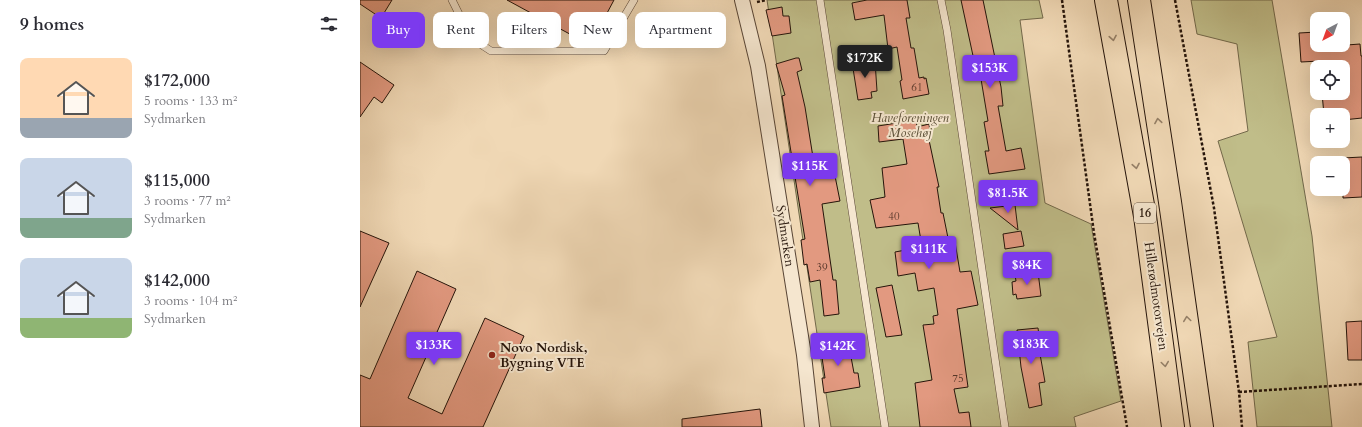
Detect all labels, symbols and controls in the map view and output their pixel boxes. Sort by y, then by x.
chip: Buy [372,12,425,48]
chip: Rent [433,12,489,48]
chip: Filters [497,12,561,48]
chip: New [569,12,627,48]
chip: Apartment [635,12,726,48]
north arrow [1310,12,1350,52]
map controls [1310,12,1350,196]
text: 9 homes [20,13,84,36]
icon: filters [318,13,340,35]
one-way arrow [1108,35,1116,42]
pin: $172K [837,45,893,79]
text: $172K [846,49,884,67]
pin: $153K [962,55,1018,89]
text: $153K [971,59,1009,77]
button: locate [1310,60,1350,100]
text: $172,000 [144,69,210,92]
icon: home [52,74,100,122]
house number: 61 [911,80,923,95]
text: 5 rooms · 133 m² [144,92,237,110]
button: + [1310,108,1350,148]
park label: Haveforeningen Mosehøj [871,109,950,142]
text: Sydmarken [144,110,206,128]
one-way arrow [1154,118,1163,124]
pin: $115K [782,153,838,187]
button: − [1310,156,1350,196]
text: $115K [791,157,829,175]
one-way arrow [1131,163,1140,169]
text: $115,000 [144,169,210,192]
icon: home [52,174,100,222]
pin: $81.5K [975,180,1041,214]
text: $81.5K [988,184,1028,202]
text: 3 rooms · 77 m² [144,192,231,210]
road number: 16 [1134,203,1156,223]
street label: Sydmarken [771,204,799,269]
house number: 40 [888,209,900,224]
text: Sydmarken [144,210,206,228]
pin: $111K [901,236,957,270]
text: $111K [910,240,948,258]
street label: Hillerødmotorvejen [1139,241,1173,352]
pin: $84K [1003,252,1051,286]
text: $84K [1012,256,1042,274]
house number: 39 [816,260,828,275]
text: $142,000 [144,269,210,292]
icon: home [52,274,100,322]
text: 3 rooms · 104 m² [144,292,237,310]
text: Sydmarken [144,310,206,328]
one-way arrow [1183,316,1192,322]
pin: $183K [1003,331,1059,365]
pin: $133K [406,332,462,366]
pin: $142K [810,333,866,367]
text: $183K [1012,335,1050,353]
text: $133K [415,336,453,354]
text: $142K [819,337,857,355]
place label: Novo Nordisk, Bygning VTE [500,339,588,372]
marker: Novo Nordisk, Bygning VTE [487,350,497,360]
one-way arrow [1160,361,1169,367]
house number: 75 [952,371,964,386]

